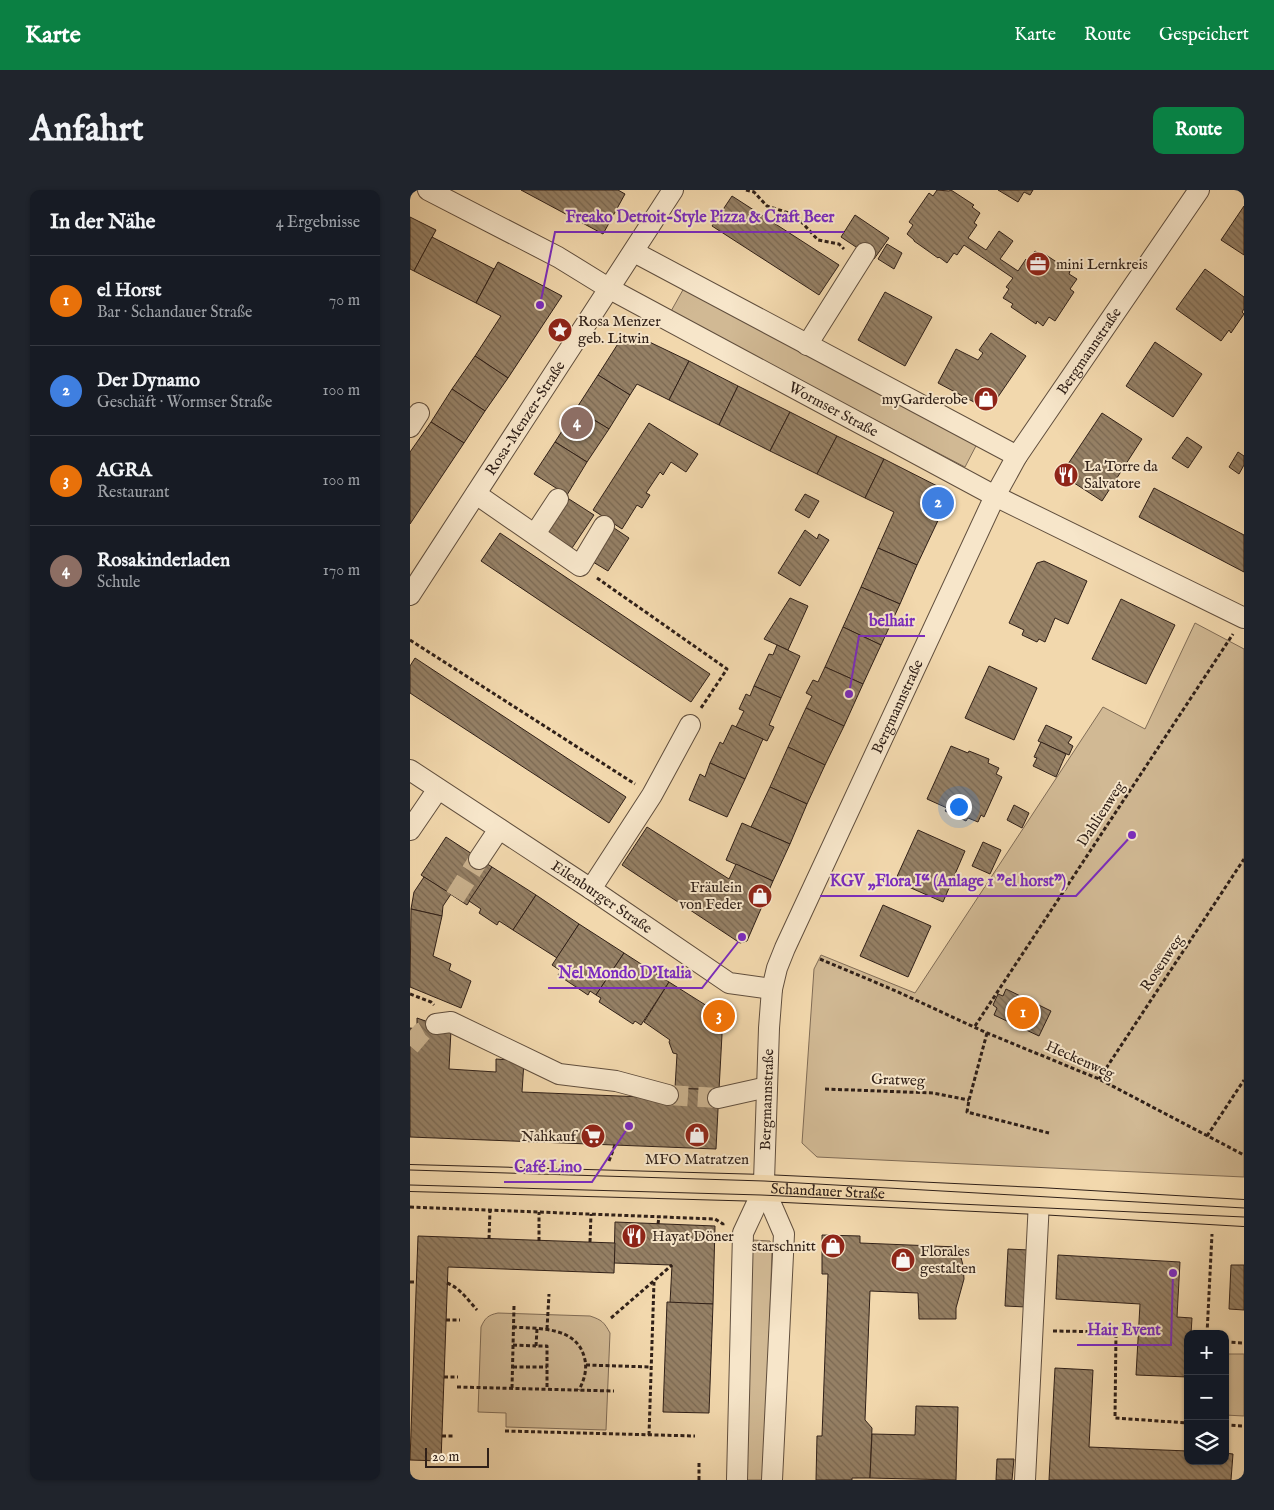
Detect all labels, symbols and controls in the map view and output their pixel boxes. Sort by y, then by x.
text: Karte [25,20,81,51]
text: Karte [1014,24,1056,47]
text: Route [1084,24,1131,47]
text: Gespeichert [1159,24,1249,47]
button: Route [1153,107,1244,154]
text: Anfahrt [30,108,144,153]
callout: Freako Detroit-Style Pizza & Craft Beer [555,201,844,232]
text: Freako Detroit-Style Pizza & Craft Beer [566,208,835,228]
text: In der Nähe [50,209,156,236]
text: 4 Ergebnisse [276,213,360,233]
office icon: mini Lernkreis [1025,251,1051,277]
place label: mini Lernkreis [1056,255,1148,274]
text: el Horst [97,279,161,303]
text: 1 [63,291,69,311]
text: 70 m [329,291,360,311]
text: Bar · Schandauer Straße [97,303,252,323]
street label: Bergmannstraße [1052,304,1125,398]
place label: Rosa Menzer geb. Litwin [578,312,661,348]
place icon: Rosa Menzer geb. Litwin [547,317,573,343]
street label: Rosa-Menzer-Straße [481,357,569,479]
text: Der Dynamo [97,369,200,393]
street label: Wormser Straße [785,377,882,441]
text: 2 [62,381,70,401]
text: 100 m [323,381,360,401]
shop icon: myGarderobe [973,386,999,412]
place label: myGarderobe [882,390,968,409]
text: Geschäft · Wormser Straße [97,393,272,413]
pin: 4 [561,404,593,442]
place label: La Torre da Salvatore [1084,457,1158,493]
text: AGRA [97,459,152,483]
restaurant icon: La Torre da Salvatore [1053,462,1079,488]
text: 3 [63,471,69,491]
text: 100 m [323,471,360,491]
text: Restaurant [97,483,170,503]
pin: 2 [922,484,954,522]
text: Rosakinderladen [97,549,230,573]
text: 4 [62,561,70,581]
text: 170 m [323,561,360,581]
text: Schule [97,573,140,593]
callout: belhair [859,605,925,636]
text: belhair [868,612,915,632]
street label: Bergmannstraße [867,656,927,757]
street label: Dahlienweg [1073,777,1130,850]
your location [946,794,972,820]
street label: Eilenburger Straße [548,856,656,938]
callout: KGV „Flora I“ (Anlage 1 "el horst") [820,865,1076,896]
text: KGV „Flora I“ (Anlage 1 "el horst") [830,872,1066,892]
place label: Fräulein von Feder [679,878,742,914]
shop icon: Fräulein von Feder [747,883,773,909]
street label: Rosenweg [1136,930,1188,995]
callout: Nel Mondo D’Italia [548,957,702,988]
text: Nel Mondo D’Italia [557,964,693,984]
pin: 1 [1007,994,1039,1032]
pin: 3 [703,997,735,1035]
street label: Heckenweg [1043,1036,1118,1084]
street label: Bergmannstraße [756,1048,778,1151]
street label: Gratweg [871,1070,926,1090]
shop icon: MFO Matratzen [684,1122,710,1148]
supermarket icon: Nahkauf [580,1123,606,1149]
place label: Nahkauf [521,1127,579,1146]
place label: MFO Matratzen [645,1150,749,1169]
callout: Café Lino [504,1151,592,1182]
text: Café Lino [514,1158,582,1178]
street label: Schandauer Straße [770,1179,885,1203]
restaurant icon: Hayat Döner [621,1223,647,1249]
place label: Hayat Döner [652,1227,734,1246]
shop icon: starschnitt [820,1233,846,1259]
place label: starschnitt [752,1237,816,1256]
place label: Florales gestalten [920,1242,976,1278]
shop icon: Florales gestalten [890,1247,916,1273]
callout: Hair Event [1077,1314,1171,1345]
text: Hair Event [1087,1321,1161,1341]
map controls [1184,1330,1229,1465]
button: + [1184,1330,1229,1375]
button: − [1184,1375,1229,1420]
button: layers [1184,1420,1229,1465]
scale bar [425,1445,489,1468]
text: 20 m [432,1448,459,1466]

